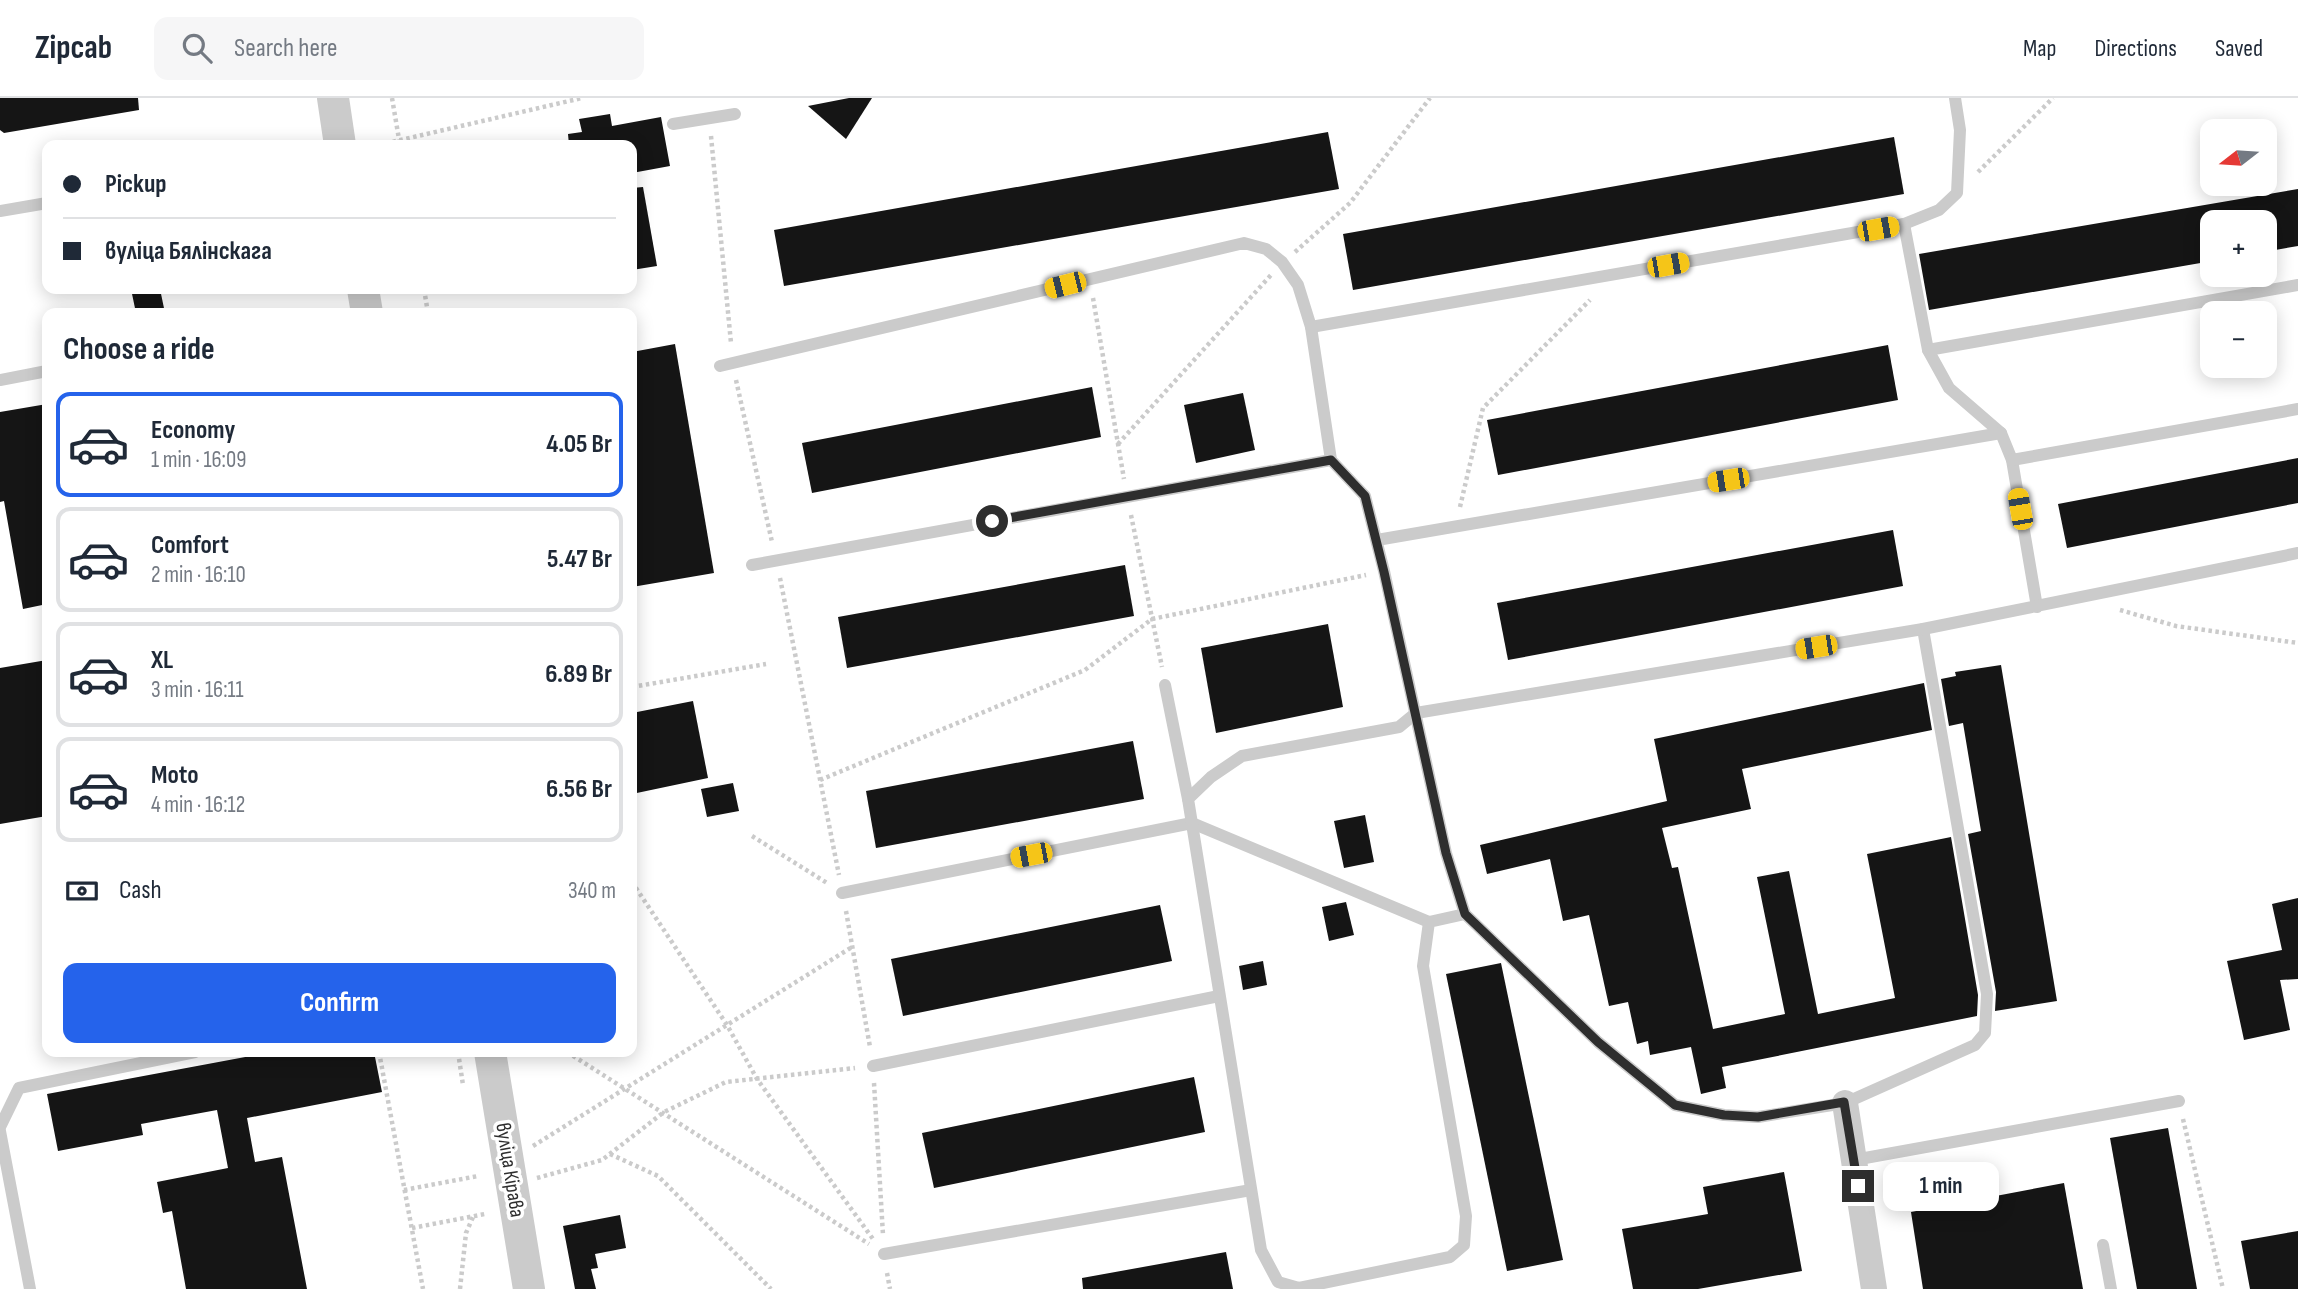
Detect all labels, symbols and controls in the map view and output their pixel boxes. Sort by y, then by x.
search box [154,17,644,80]
text: Zipcab [35,28,112,68]
icon: search [178,29,216,67]
text: Search here [234,33,337,64]
text: Map [2023,34,2056,63]
text: Directions [2094,34,2177,63]
text: Saved [2215,34,2263,63]
north arrow [2200,119,2277,196]
map controls [2200,119,2277,378]
text: Pickup [105,169,167,200]
button: + [2200,210,2277,287]
car [1856,215,1901,243]
text: вуліца Бялінскага [105,236,272,267]
car [1646,251,1691,279]
car [1043,270,1088,300]
button: − [2200,301,2277,378]
text: Choose a ride [63,330,215,369]
icon: car [67,413,130,476]
text: Economy [151,415,235,446]
text: 4.05 Br [546,429,612,460]
text: 1 min · 16:09 [151,446,246,474]
car [1706,466,1751,494]
car [2007,486,2034,532]
route start [976,505,1008,537]
icon: car [67,528,130,591]
text: Comfort [151,530,229,561]
text: 5.47 Br [547,544,612,575]
text: 2 min · 16:10 [151,561,246,589]
car [1794,633,1839,661]
icon: car [67,643,130,706]
text: XL [151,645,173,676]
text: 6.89 Br [545,659,612,690]
text: 3 min · 16:11 [151,676,244,704]
icon: car [67,758,130,821]
text: Moto [151,760,199,791]
text: 6.56 Br [546,774,612,805]
text: 4 min · 16:12 [151,791,245,819]
car [1009,841,1054,869]
icon: cash [63,872,101,910]
text: Cash [119,875,162,906]
text: 340 m [568,877,616,905]
button: Confirm [63,963,616,1043]
street label: вуліца Кірава [490,1121,530,1219]
callout: 1 min [1882,1162,1998,1210]
route end [1842,1170,1874,1202]
text: 1 min [1920,1172,1962,1200]

